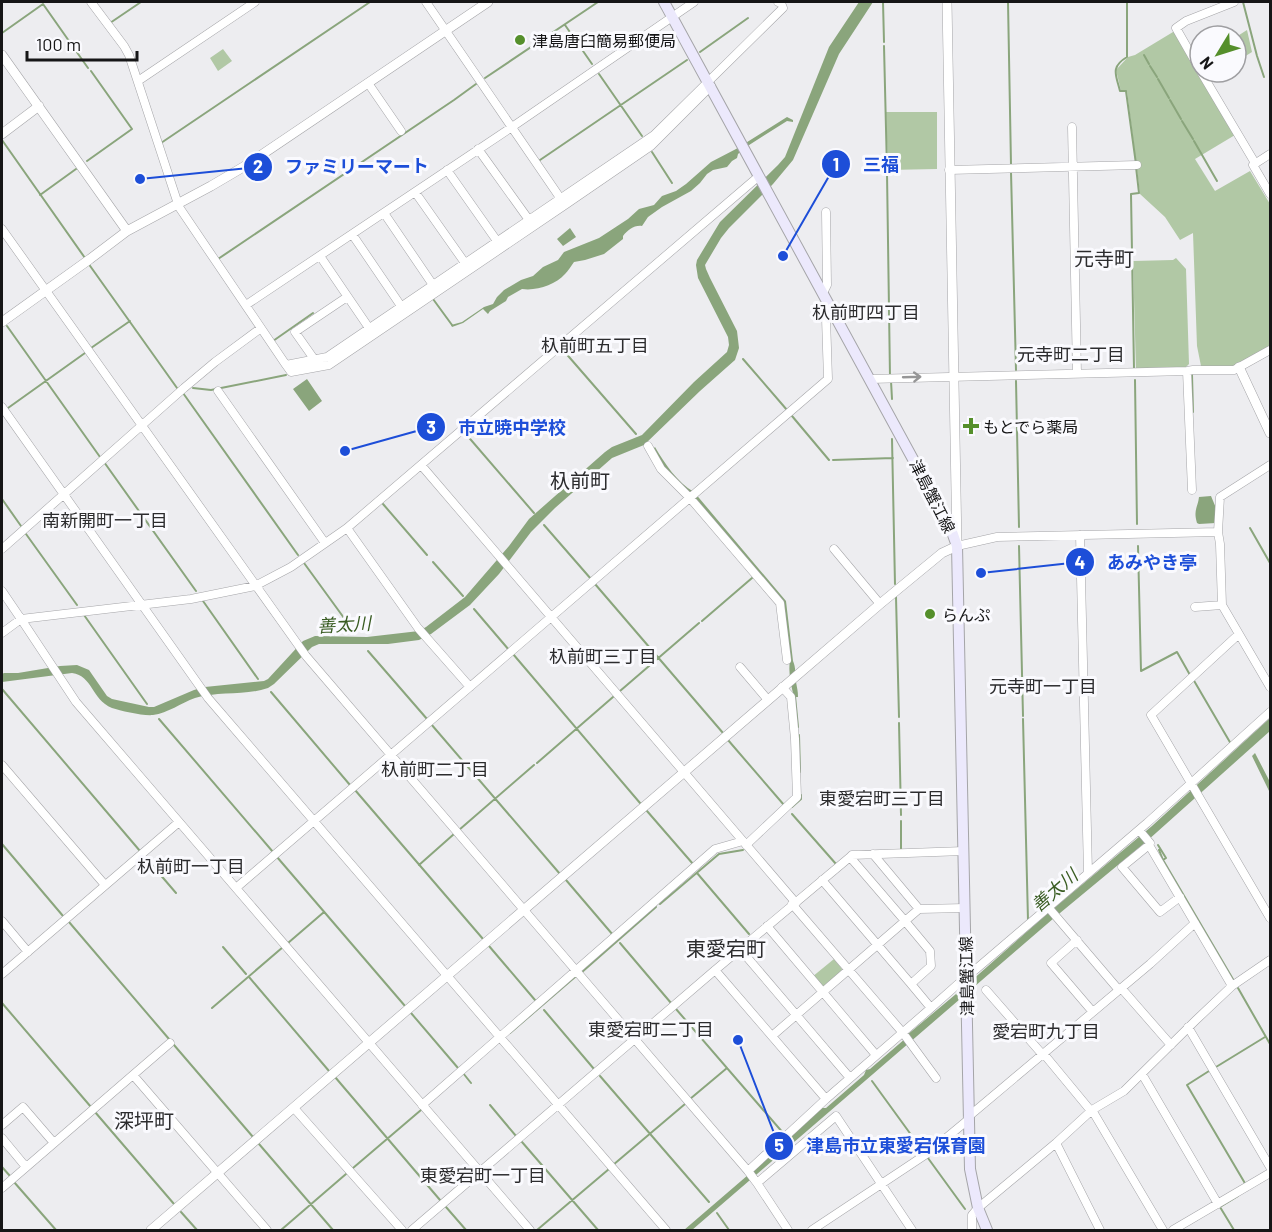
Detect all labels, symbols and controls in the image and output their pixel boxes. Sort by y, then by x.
scale bar [27,24,136,62]
north arrow [1188,24,1248,84]
place label: 津島唐臼簡易郵便局 [532,31,676,50]
text: 100 m [36,33,81,55]
marker: 津島唐臼簡易郵便局 [513,33,527,47]
text: N [1195,54,1217,74]
callout: 三福 [821,146,911,182]
callout: ファミリーマート [243,149,441,185]
text: 1 [833,153,839,175]
text: 三福 [863,153,899,175]
text: 2 [253,155,263,177]
text: ファミリーマート [285,155,429,177]
district label: 元寺町 [1074,246,1134,270]
district label: 杁前町四丁目 [812,301,920,323]
district label: 杁前町五丁目 [541,334,649,356]
district label: 元寺町二丁目 [1017,343,1125,365]
one-way arrow [901,372,921,383]
callout: 市立暁中学校 [416,409,578,445]
text: 3 [426,416,436,438]
text: 市立暁中学校 [458,416,566,438]
place label: もとでら薬局 [983,417,1078,436]
marker: もとでら薬局 [964,419,978,433]
street label: 津島蟹江線 [906,456,960,536]
district label: 杁前町 [550,468,610,492]
district label: 南新開町一丁目 [42,509,168,531]
callout: あみやき亭 [1065,544,1209,580]
text: 4 [1075,551,1086,573]
text: あみやき亭 [1107,551,1197,573]
place label: らんぷ [942,605,990,624]
marker: らんぷ [923,607,937,621]
water label: 善太川 [316,611,374,636]
district label: 杁前町三丁目 [549,645,657,667]
district label: 元寺町一丁目 [989,675,1097,697]
district label: 杁前町二丁目 [381,758,489,780]
district label: 東愛宕町三丁目 [819,787,945,809]
district label: 杁前町一丁目 [137,855,245,877]
water label: 善太川 [1026,863,1083,916]
district label: 東愛宕町 [686,936,766,960]
street label: 津島蟹江線 [956,936,976,1016]
district label: 東愛宕町二丁目 [588,1018,714,1040]
district label: 愛宕町九丁目 [992,1020,1100,1042]
district label: 深坪町 [114,1108,174,1132]
callout: 津島市立東愛宕保育園 [764,1128,998,1164]
text: 5 [774,1134,784,1156]
text: 津島市立東愛宕保育園 [806,1134,986,1156]
district label: 東愛宕町一丁目 [420,1164,546,1186]

